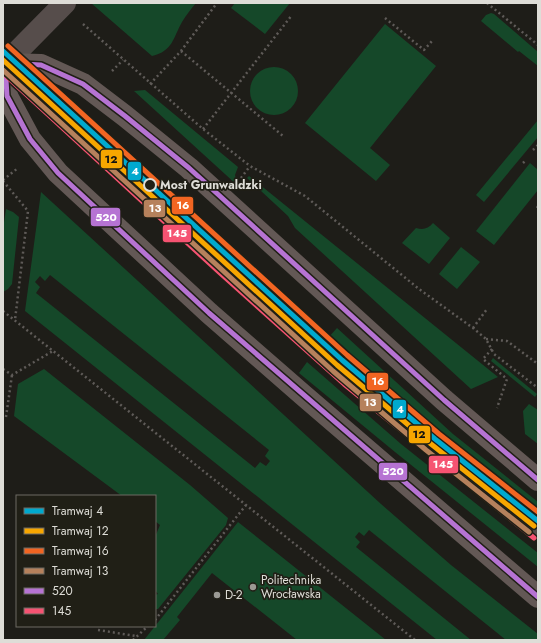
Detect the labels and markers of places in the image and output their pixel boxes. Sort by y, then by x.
place label: Most Grunwaldzki [160,176,262,194]
marker: Most Grunwaldzki [143,178,157,192]
place label: Politechnika Wrocławska [261,571,321,603]
marker: Politechnika Wrocławska [248,582,258,592]
place label: D-2 [225,586,243,604]
marker: D-2 [212,590,222,600]

